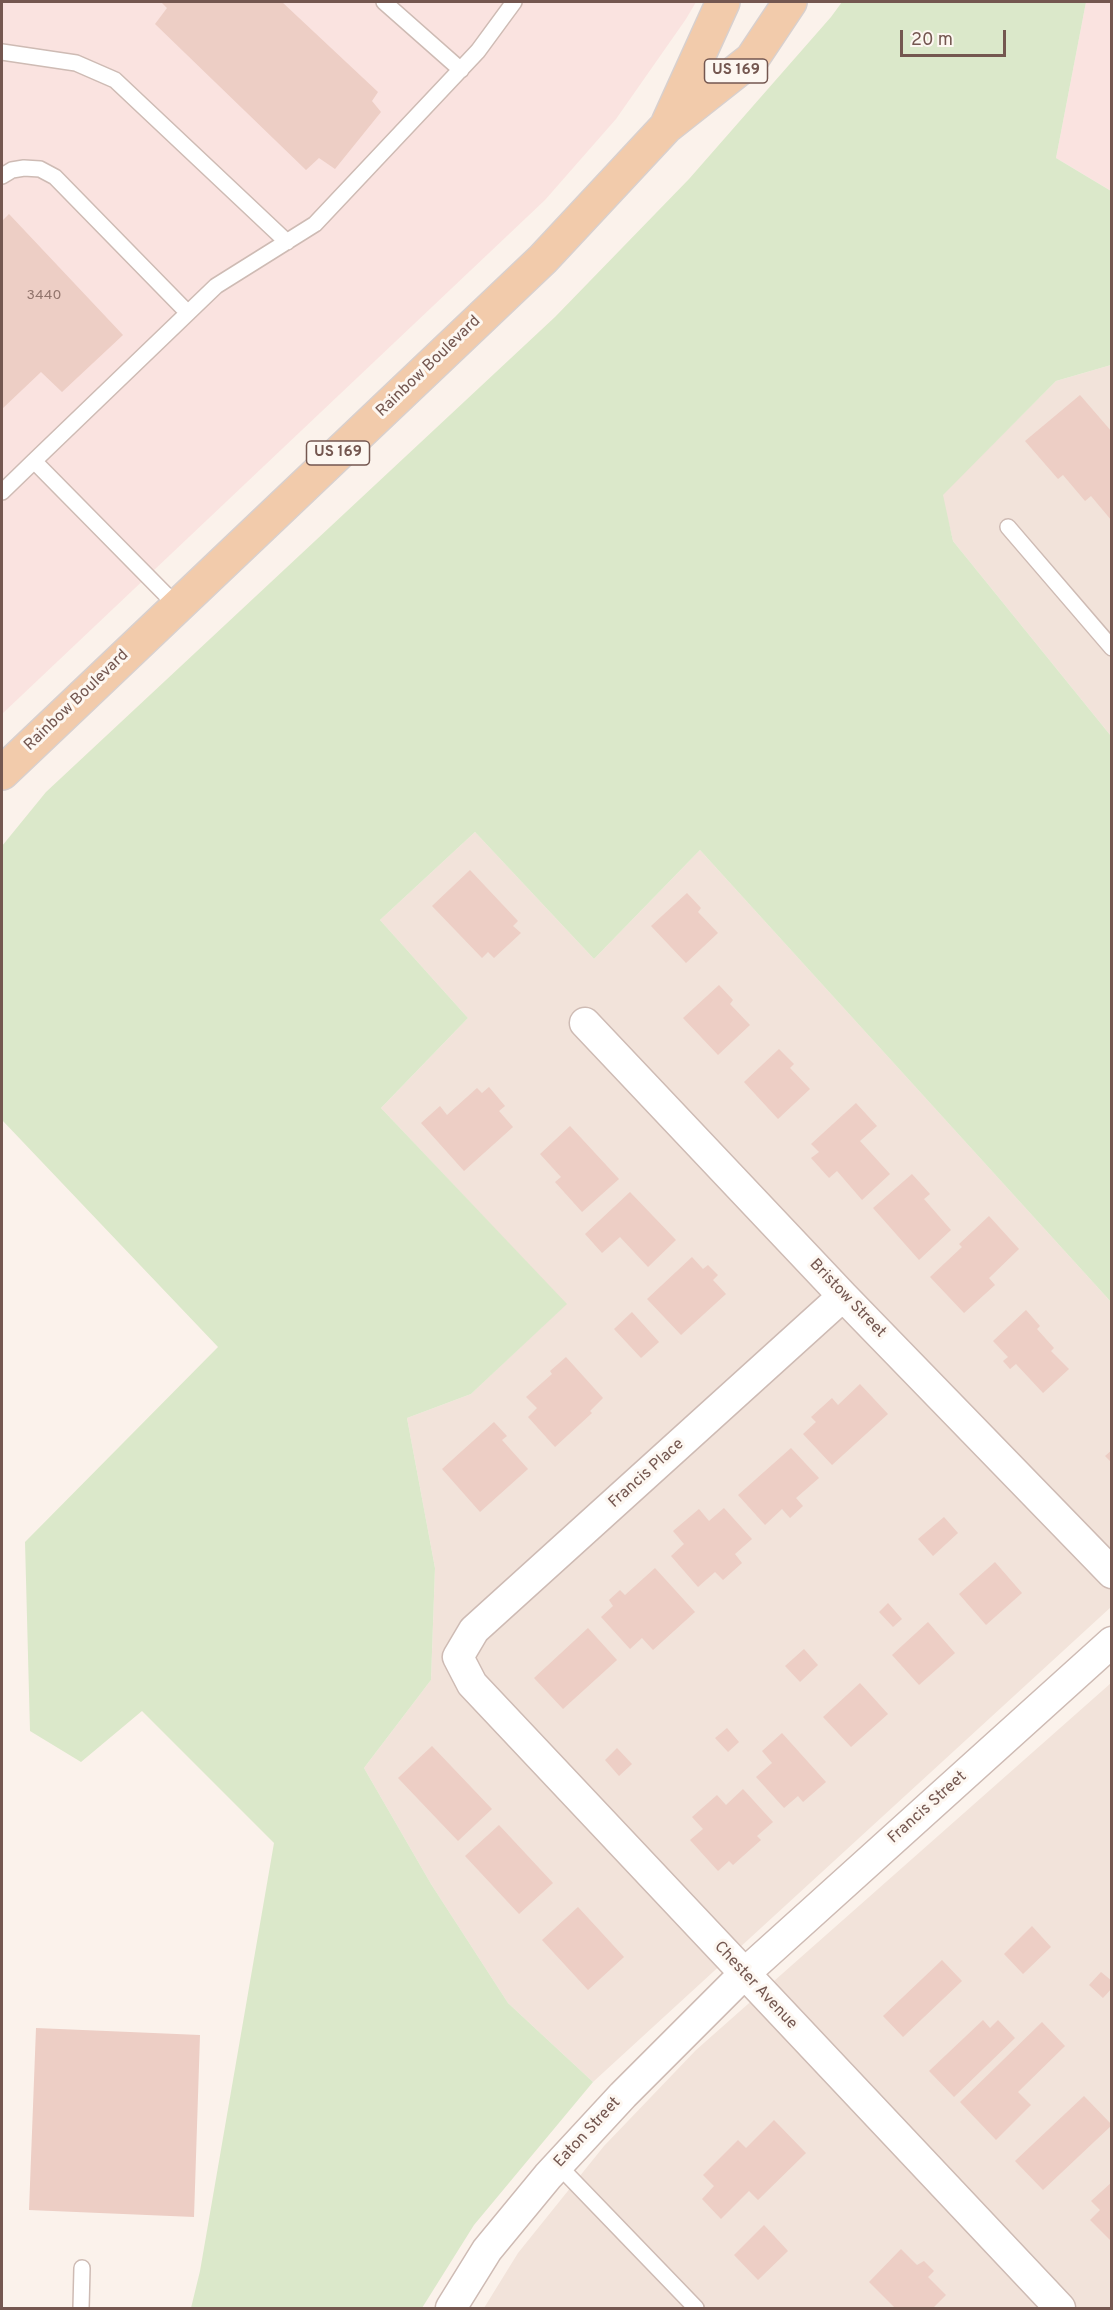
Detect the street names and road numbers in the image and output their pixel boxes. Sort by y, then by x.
road number: US 169 [704,59,768,83]
street label: Rainbow Boulevard [373,312,485,422]
road number: US 169 [306,441,370,465]
street label: Rainbow Boulevard [21,646,133,756]
street label: Bristow Street [805,1256,889,1342]
street label: Francis Place [605,1435,689,1513]
street label: Francis Street [885,1768,971,1848]
street label: Chester Avenue [709,1938,801,2034]
street label: Eaton Street [551,2094,625,2172]

